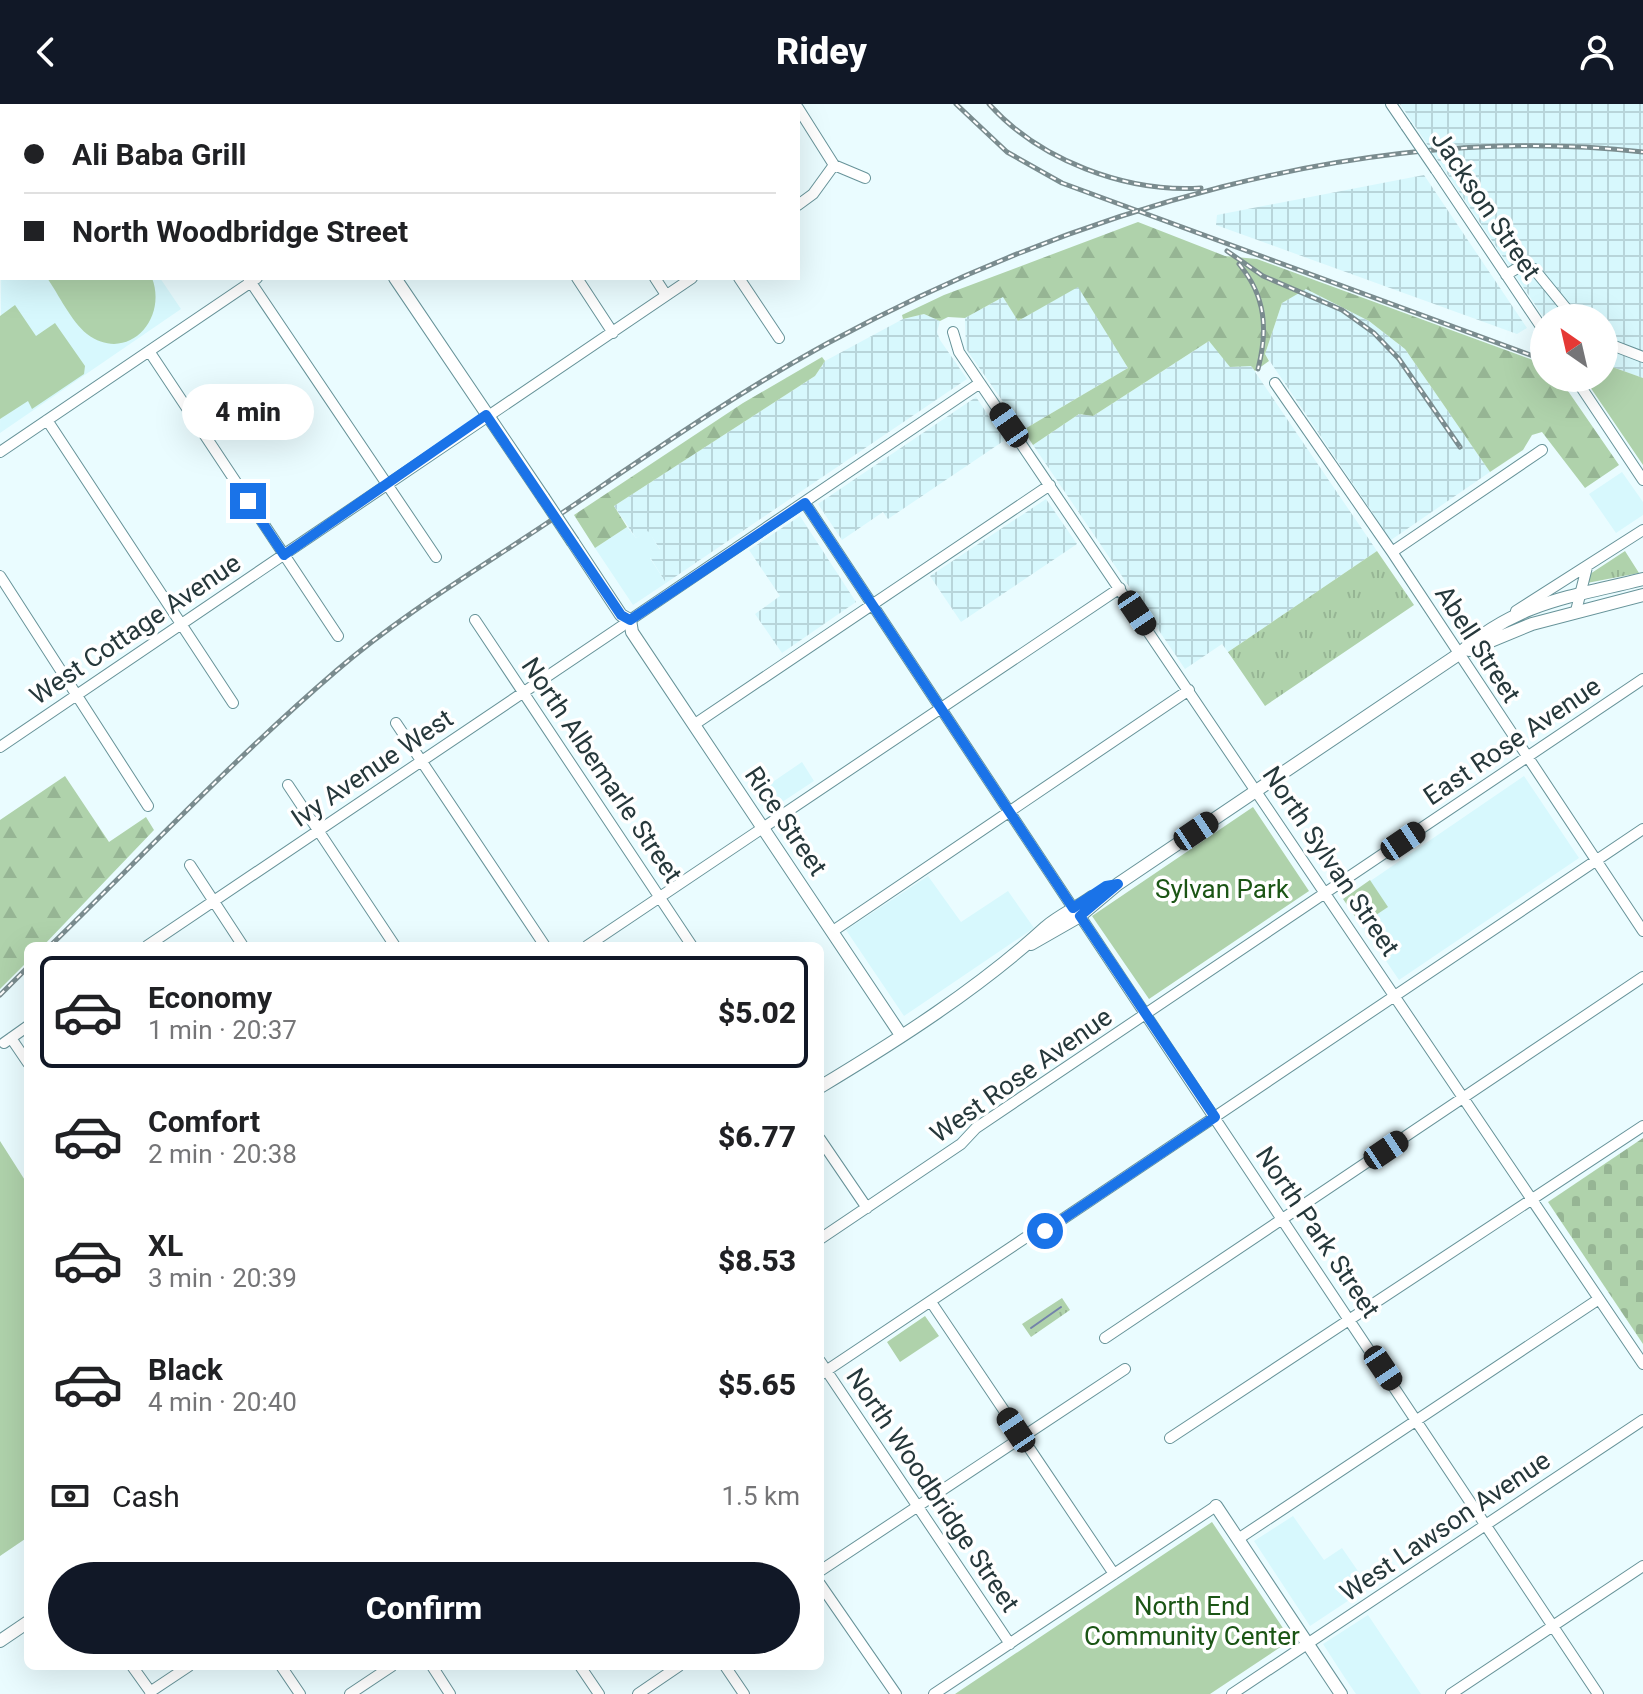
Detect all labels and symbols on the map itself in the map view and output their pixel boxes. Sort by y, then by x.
street label: Jackson Street [1425,125,1547,285]
north arrow [1530,304,1618,392]
callout: 4 min [182,385,314,441]
car [985,398,1033,452]
route end [230,483,266,519]
street label: West Cottage Avenue [24,547,246,711]
street label: Abell Street [1429,580,1527,708]
car [1114,586,1160,640]
street label: North Albemarle Street [516,652,688,888]
street label: East Rose Avenue [1418,671,1606,811]
street label: Ivy Avenue West [286,703,458,833]
street label: Rice Street [739,761,833,881]
street label: North Sylvan Street [1256,761,1406,961]
car [1169,808,1223,854]
car [1376,818,1430,864]
park label: Sylvan Park [1155,874,1290,904]
street label: West Rose Avenue [925,1001,1117,1149]
car [1359,1127,1413,1173]
street label: North Park Street [1250,1141,1386,1323]
route start [1027,1213,1063,1249]
car [1360,1341,1406,1395]
street label: North Woodbridge Street [840,1363,1026,1617]
car [993,1403,1039,1457]
street label: West Lawson Avenue [1334,1445,1556,1607]
park label: North End Community Center [1084,1591,1300,1651]

